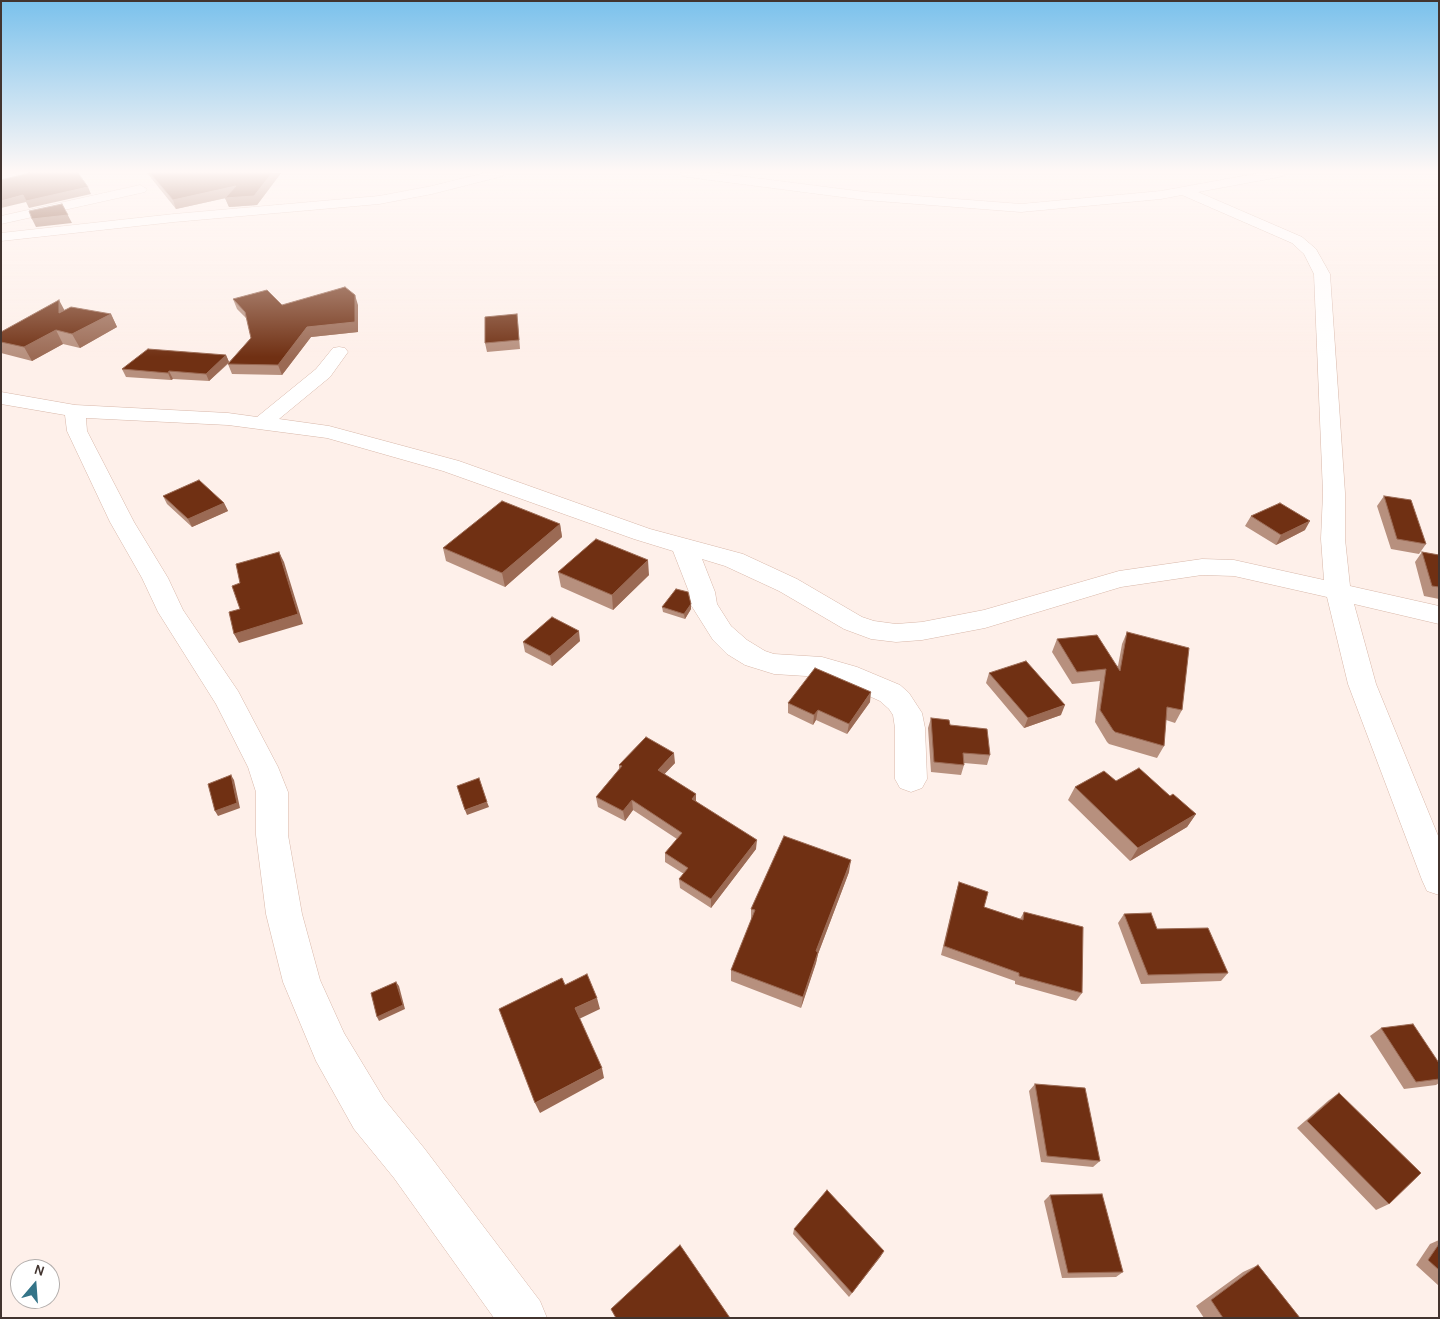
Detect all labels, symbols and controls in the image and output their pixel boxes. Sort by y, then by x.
north arrow [10,1259,60,1309]
text: N [32,1261,47,1280]

